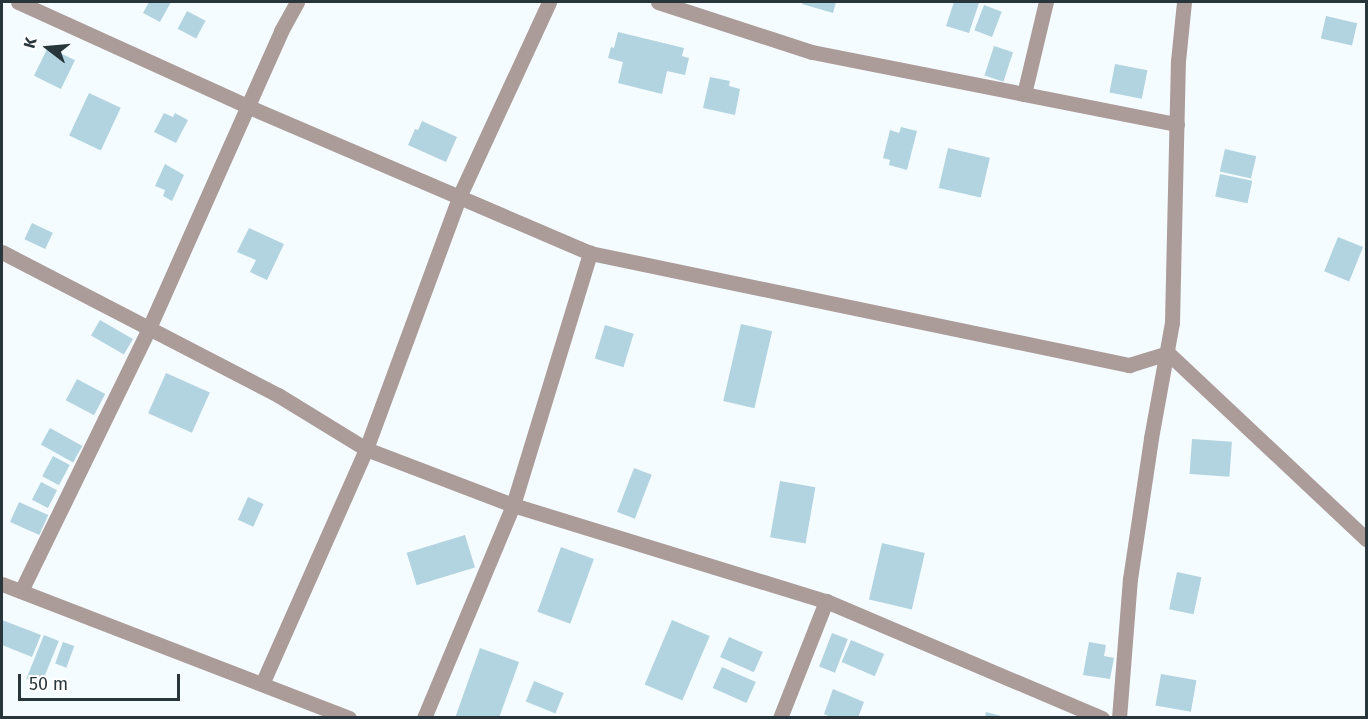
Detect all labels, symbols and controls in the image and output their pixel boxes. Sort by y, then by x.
north arrow [18,18,78,78]
text: K [20,35,41,50]
scale bar [21,662,183,700]
text: 50 m [29,673,68,695]

